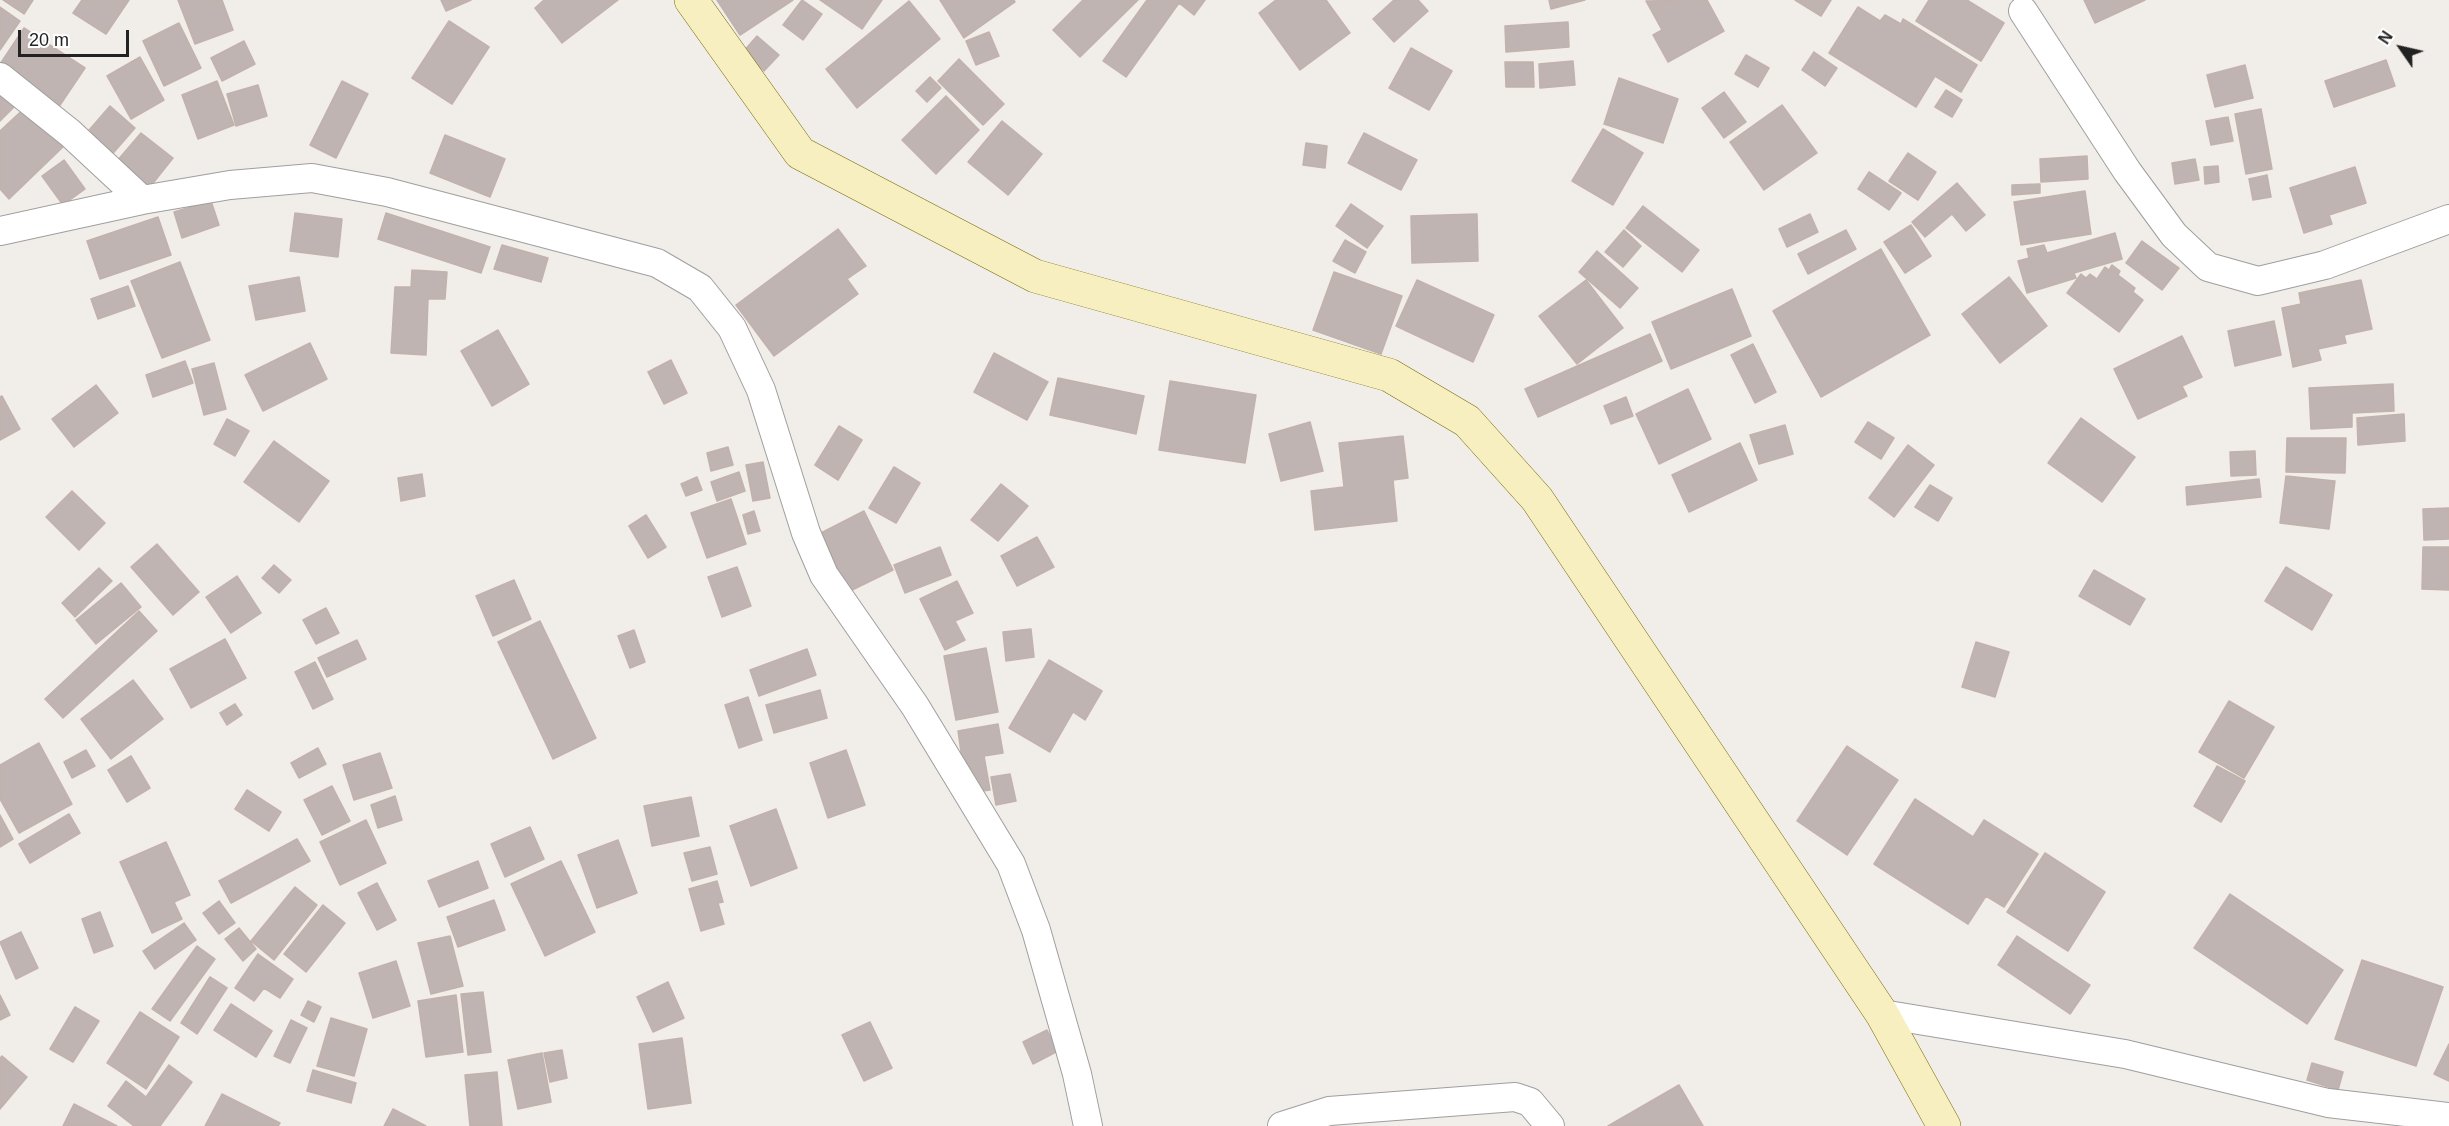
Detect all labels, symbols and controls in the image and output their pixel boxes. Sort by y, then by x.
scale bar [21,18,132,56]
north arrow [2371,18,2431,78]
text: N [2375,28,2396,47]
text: 20 m [29,30,69,50]

